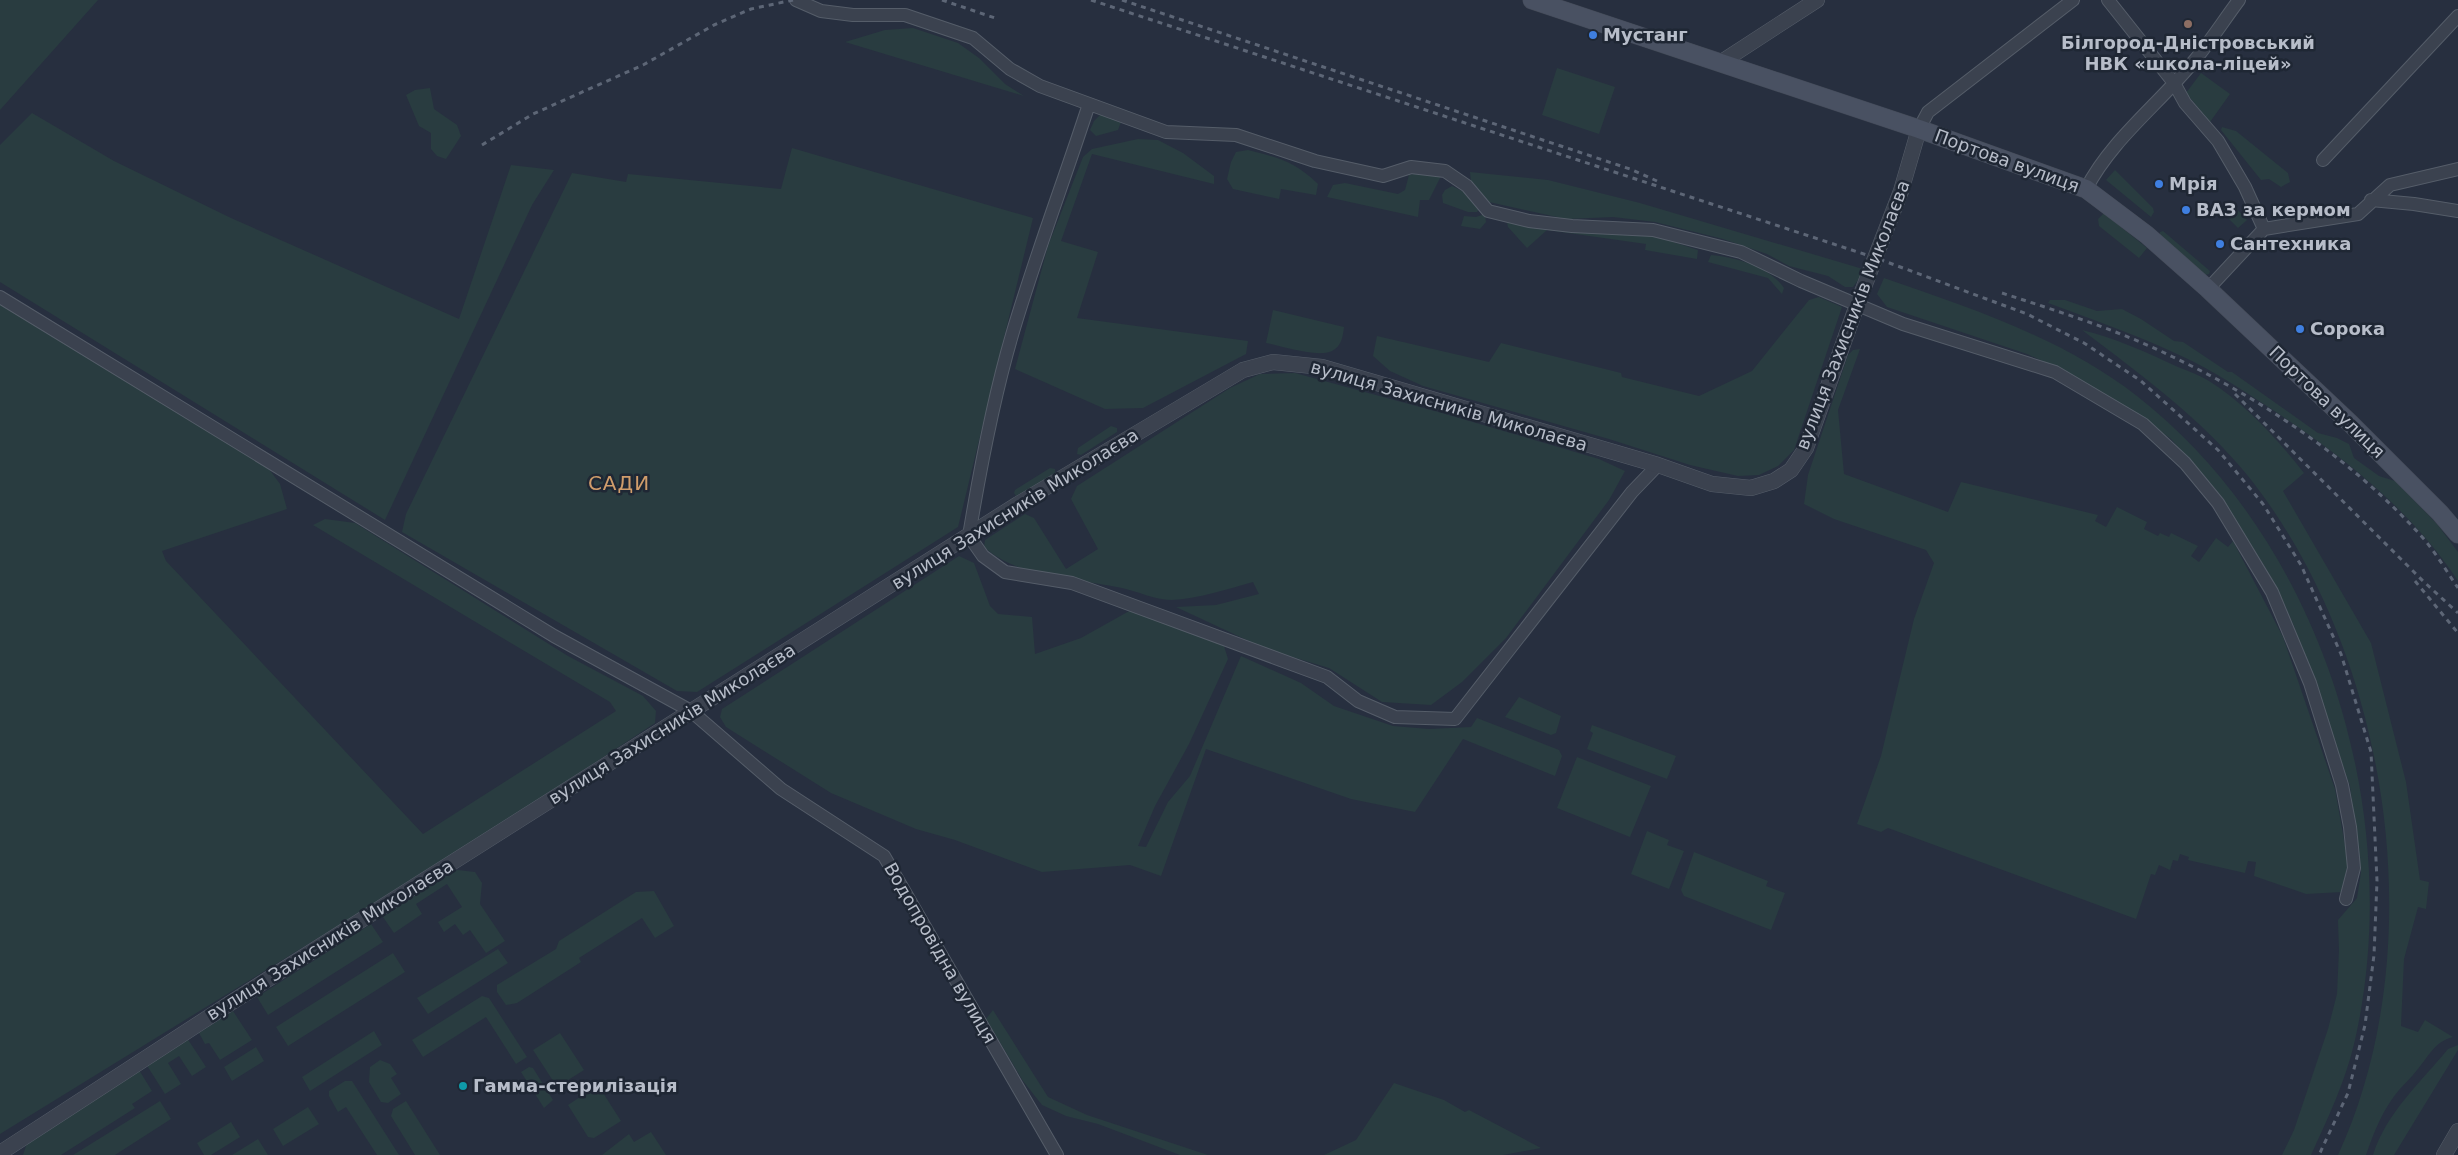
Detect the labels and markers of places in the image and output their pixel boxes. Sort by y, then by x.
marker: Білгород-Дністровський НВК «школа-ліцей» [2182,18,2194,30]
place label: Мустанг [1603,24,1688,45]
marker: Мустанг [1587,29,1599,41]
place label: Білгород-Дністровський НВК «школа-ліцей» [2061,32,2315,74]
place label: Мрія [2169,173,2218,194]
marker: Мрія [2153,178,2165,190]
place label: ВАЗ за кермом [2196,199,2351,220]
marker: ВАЗ за кермом [2180,204,2192,216]
place label: Сантехника [2230,233,2351,254]
marker: Сантехника [2214,238,2226,250]
place label: Сорока [2310,318,2385,339]
marker: Сорока [2294,323,2306,335]
place label: Гамма-стерилізація [473,1075,678,1096]
marker: Гамма-стерилізація [457,1080,469,1092]

